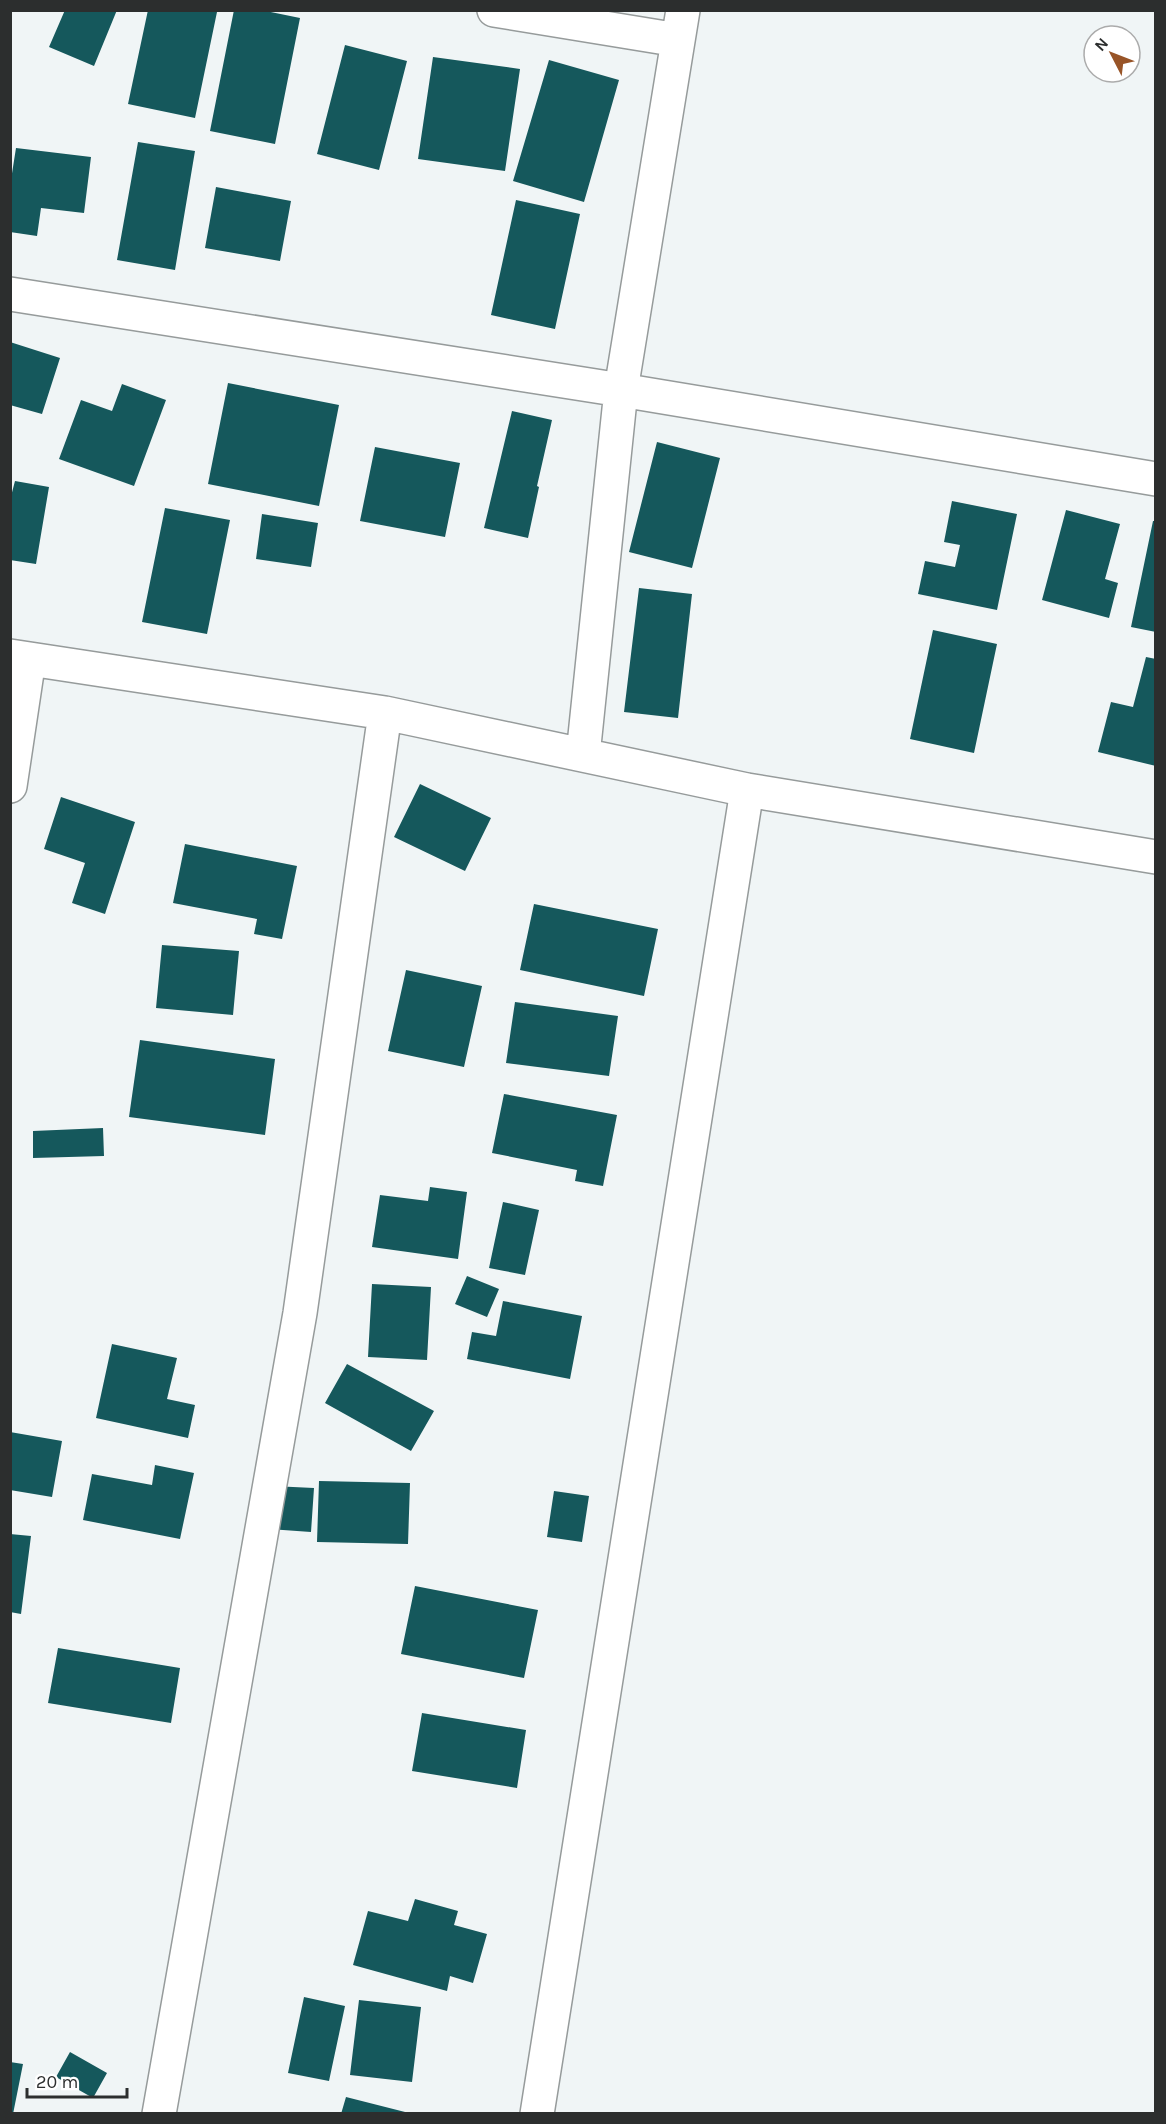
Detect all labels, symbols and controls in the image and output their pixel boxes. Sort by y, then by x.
north arrow [1082,24,1142,84]
text: N [1090,34,1112,55]
scale bar [27,2061,128,2099]
text: 20 m [36,2071,78,2093]

